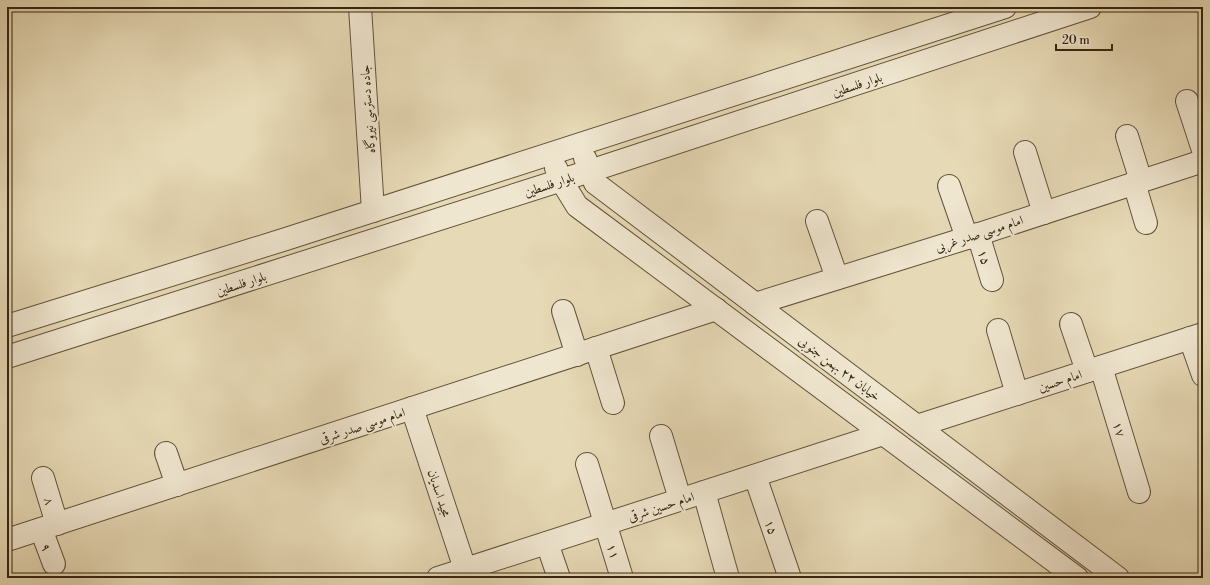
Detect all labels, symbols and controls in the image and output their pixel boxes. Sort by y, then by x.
scale bar [1056,26,1112,52]
text: 20 m [1062,33,1090,48]
street label: جاده دسترسی نیروگاه [357,64,380,154]
street label: بلوار فلسطین [830,69,884,101]
street label: بلوار فلسطین [522,169,576,201]
street label: امام موسی صدر غربی [933,212,1026,259]
street label: ۱۵ [974,248,994,267]
street label: بلوار فلسطین [214,268,268,300]
street label: خیابان ۲۲ بهمن جنوبی [795,333,884,406]
street label: امام حسین [1036,366,1085,398]
street label: امام موسی صدر شرقی [317,404,408,450]
street label: ۱۷ [1109,420,1129,439]
street label: مجید اسدیان [424,468,454,519]
street label: امام حسین شرقی [626,489,698,528]
street label: ۸ [40,495,58,507]
street label: ۱۵ [761,518,781,537]
street label: ۹ [37,541,55,554]
street label: ۱۱ [603,542,623,561]

